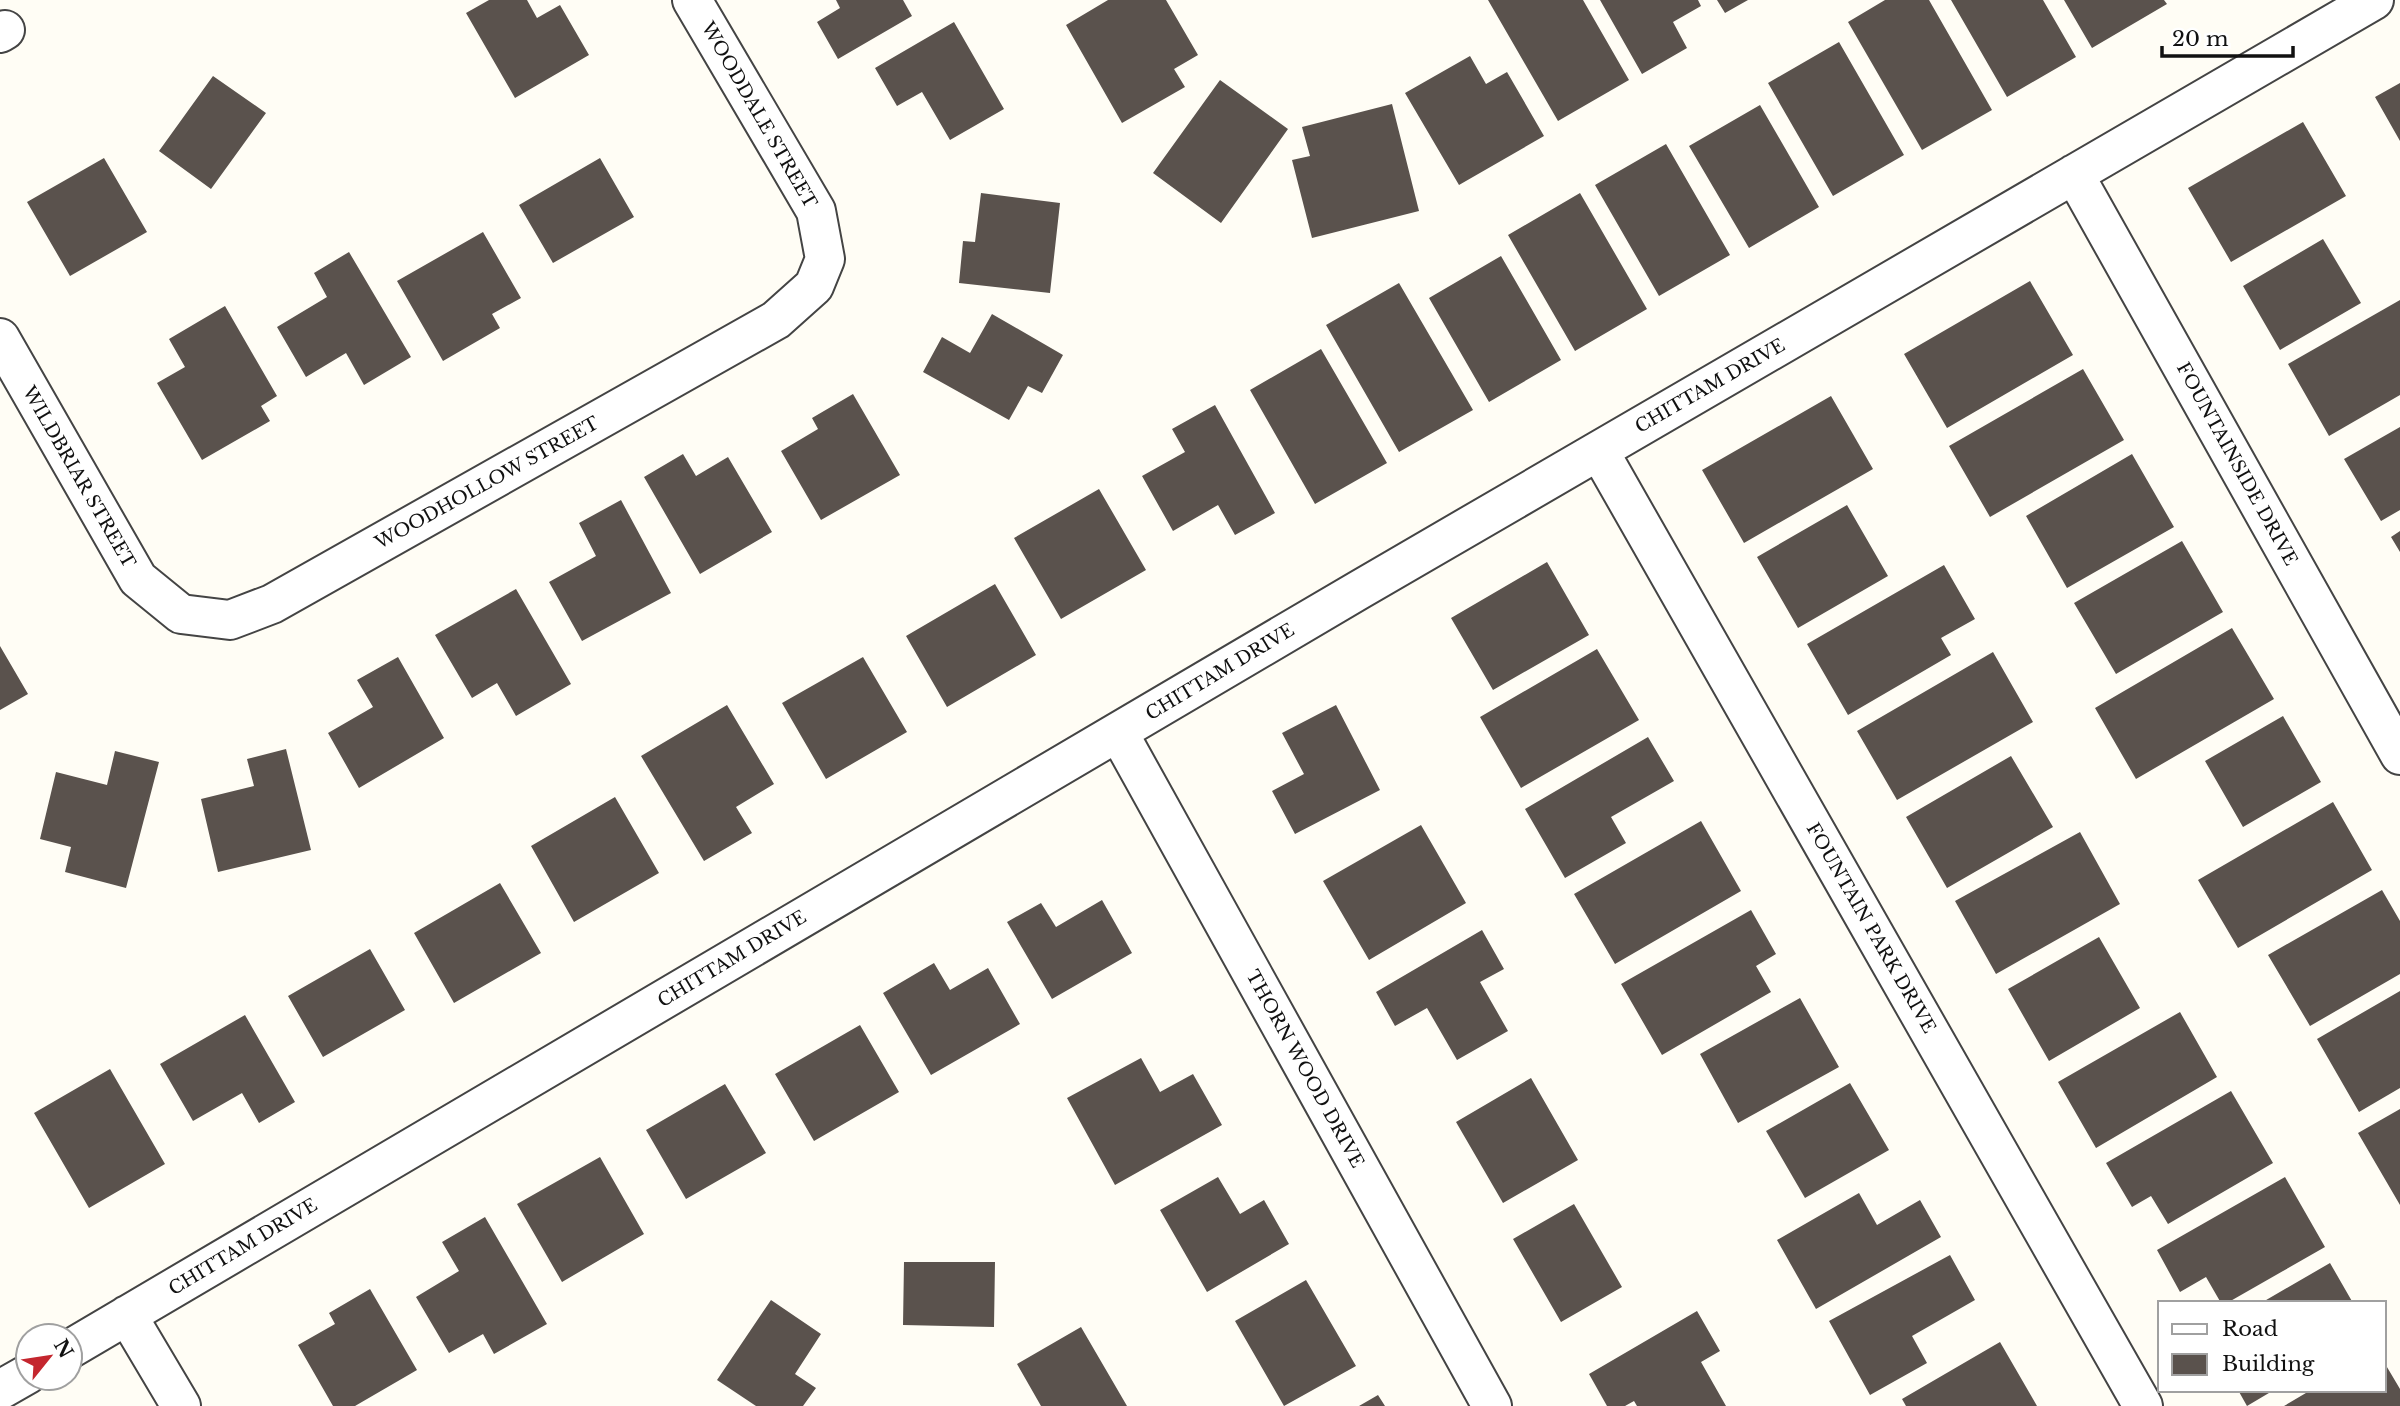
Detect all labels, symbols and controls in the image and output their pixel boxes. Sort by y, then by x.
scale bar [2162,14,2293,58]
street label: WOODDALE STREET [696,17,822,213]
text: 20 m [2172,26,2229,52]
street label: CHITTAM DRIVE [1631,334,1789,438]
street label: FOUNTAINSIDE DRIVE [2172,359,2302,569]
street label: WILDBRIAR STREET [17,381,140,572]
street label: WOODHOLLOW STREET [370,412,603,554]
street label: CHITTAM DRIVE [1142,619,1298,725]
street label: FOUNTAIN PARK DRIVE [1802,819,1940,1037]
street label: CHITTAM DRIVE [654,906,810,1012]
street label: THORN WOOD DRIVE [1241,966,1369,1172]
street label: CHITTAM DRIVE [165,1194,321,1300]
legend [2158,1301,2386,1392]
text: Road [2222,1316,2278,1342]
north arrow [14,1322,84,1392]
text: N [49,1335,78,1362]
text: Building [2222,1351,2315,1377]

